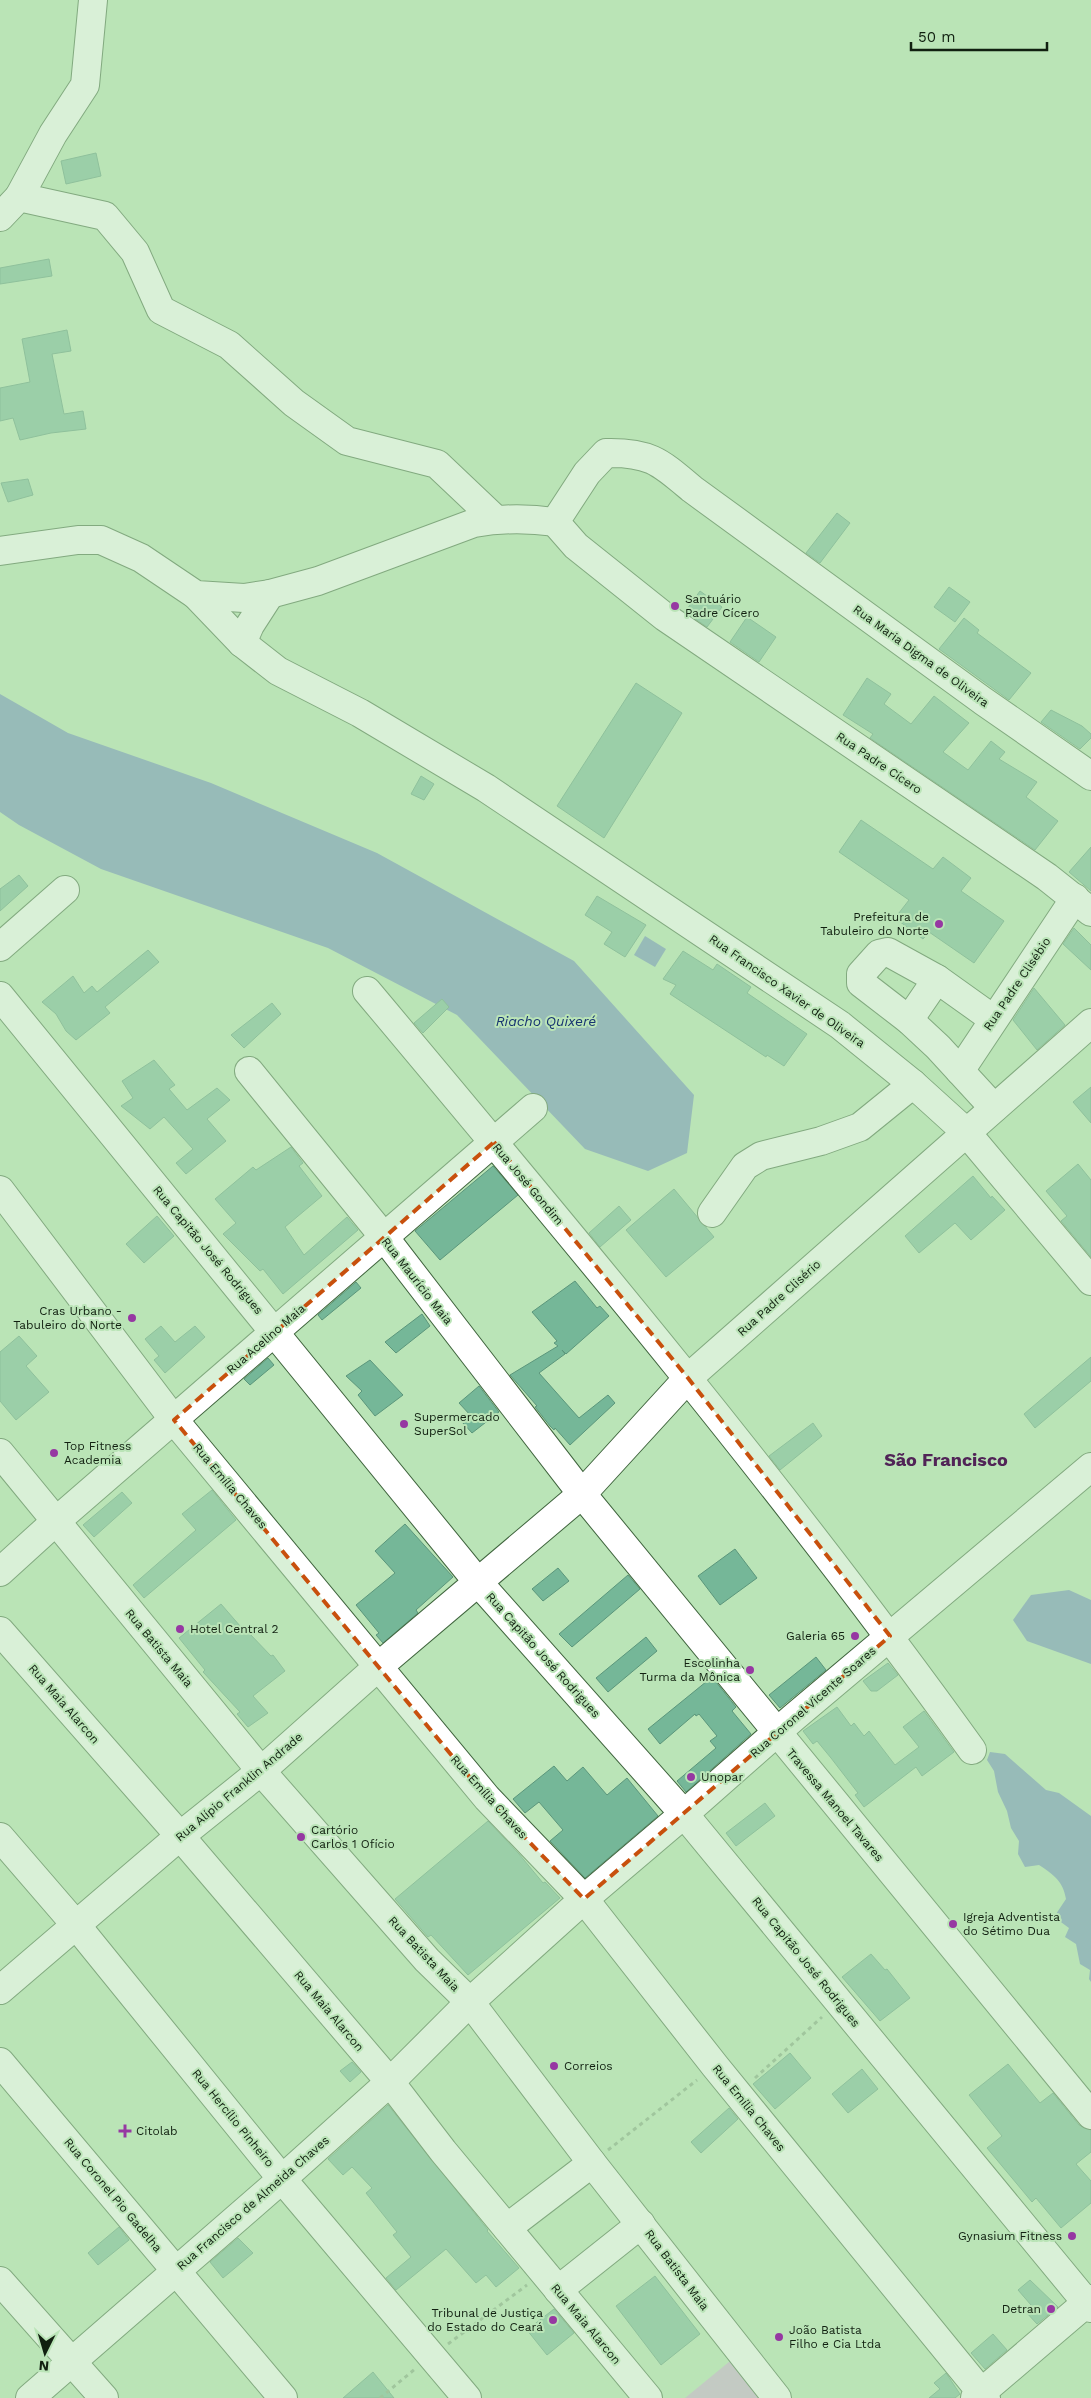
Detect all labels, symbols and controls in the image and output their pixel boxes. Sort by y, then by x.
scale bar [911,20,1047,52]
text: 50 m [918,28,955,46]
place label: Santuário Padre Cícero [685,592,759,620]
marker: Santuário Padre Cícero [669,600,681,612]
street label: Rua Maria Digma de Oliveira [851,602,992,710]
street label: Rua Padre Cícero [834,729,924,797]
place label: Prefeitura de Tabuleiro do Norte [820,910,929,938]
marker: Prefeitura de Tabuleiro do Norte [933,918,945,930]
street label: Rua Francisco Xavier de Oliveira [706,932,868,1050]
street label: Rua Padre Clisébio [981,935,1053,1033]
water label: Riacho Quixeré [496,1013,596,1029]
street label: Rua José Gondim [490,1140,566,1228]
street label: Rua Capitão José Rodrigues [150,1183,266,1317]
street label: Rua Maurício Maia [379,1235,455,1327]
street label: Rua Padre Clisério [735,1257,823,1339]
street label: Rua Acelino Maia [224,1301,308,1377]
place label: Cras Urbano - Tabuleiro do Norte [13,1304,122,1332]
marker: Cras Urbano - Tabuleiro do Norte [126,1312,138,1324]
place label: Supermercado SuperSol [414,1410,500,1438]
marker: Supermercado SuperSol [398,1418,410,1430]
place label: Top Fitness Academia [64,1439,131,1467]
street label: Rua Emília Chaves [190,1440,270,1532]
marker: Top Fitness Academia [48,1447,60,1459]
district label: São Francisco [884,1449,1008,1470]
street label: Rua Capitão José Rodrigues [483,1590,603,1720]
street label: Rua Batista Maia [122,1606,196,1690]
place label: Hotel Central 2 [190,1622,279,1636]
marker: Hotel Central 2 [174,1623,186,1635]
place label: Galeria 65 [786,1629,845,1643]
marker: Galeria 65 [849,1630,861,1642]
street label: Rua Coronel Vicente Soares [747,1644,879,1760]
place label: Escolinha Turma da Mônica [640,1656,740,1684]
street label: Rua Maia Alarcon [26,1661,102,1747]
marker: Escolinha Turma da Mônica [744,1664,756,1676]
street label: Rua Alípio Franklin Andrade [173,1730,305,1844]
street label: Travessa Manoel Tavares [784,1746,886,1864]
street label: Rua Emília Chaves [448,1752,530,1842]
place label: Unopar [701,1770,743,1784]
marker: Unopar [685,1771,697,1783]
place label: Cartório Carlos 1 Ofício [311,1823,395,1851]
marker: Cartório Carlos 1 Ofício [295,1831,307,1843]
street label: Rua Capitão José Rodrigues [749,1894,863,2030]
place label: Igreja Adventista do Sétimo Dua [963,1910,1060,1938]
street label: Rua Batista Maia [386,1914,462,1995]
marker: Igreja Adventista do Sétimo Dua [947,1918,959,1930]
street label: Rua Maia Alarcon [291,1968,367,2054]
place label: Correios [564,2059,613,2073]
marker: Correios [548,2060,560,2072]
street label: Rua Emília Chaves [710,2062,788,2154]
street label: Rua Hercílio Pinheiro [189,2066,277,2170]
marker: Citolab [118,2124,132,2138]
place label: Citolab [136,2124,178,2138]
street label: Rua Francisco de Almeida Chaves [174,2133,332,2273]
street label: Rua Coronel Pio Gadelha [61,2135,165,2255]
street label: Rua Batista Maia [642,2227,712,2313]
place label: Gynasium Fitness [958,2229,1062,2243]
marker: Gynasium Fitness [1066,2230,1078,2242]
street label: Rua Maia Alarcon [548,2281,624,2367]
place label: Detran [1002,2302,1041,2316]
marker: Detran [1045,2303,1057,2315]
place label: Tribunal de Justiça do Estado do Ceará [427,2306,543,2334]
marker: Tribunal de Justiça do Estado do Ceará [547,2314,559,2326]
place label: João Batista Filho e Cia Ltda [789,2323,881,2351]
north arrow [20,2328,70,2378]
marker: João Batista Filho e Cia Ltda [773,2331,785,2343]
text: N [38,2358,50,2374]

